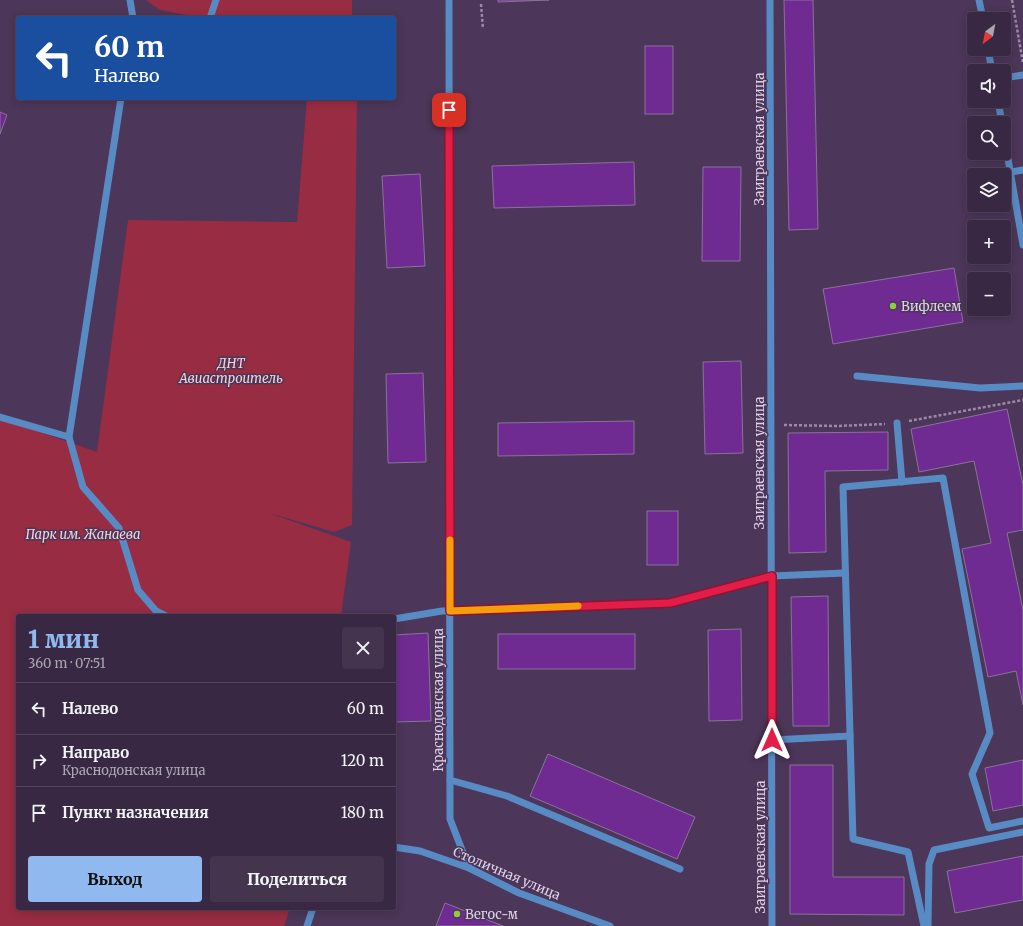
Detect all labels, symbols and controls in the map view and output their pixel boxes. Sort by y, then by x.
north arrow [967,12,1011,56]
map controls [967,12,1011,316]
text: 60 m [94,29,164,65]
icon: left [28,32,80,84]
text: Налево [94,64,160,87]
button: sound [967,64,1011,108]
street label: Заиграевская улица [751,73,768,205]
pin [432,93,466,127]
icon: arrive [438,99,460,121]
button: search [967,116,1011,160]
button: layers [967,168,1011,212]
button: + [967,220,1011,264]
button: − [967,272,1011,316]
place label: Вифлеем [901,298,962,315]
marker: Вифлеем [888,301,898,311]
park label: ДНТ Авиастроитель [178,355,283,387]
street label: Заиграевская улица [751,397,768,529]
park label: Парк им. Жанаева [25,526,141,543]
text: 1 мин [28,624,99,655]
button: close [342,627,384,669]
street label: Краснодонская улица [430,628,447,772]
text: 360 m · 07:51 [28,655,106,672]
icon: left [28,698,50,720]
text: Налево [62,699,118,718]
text: 60 m [347,699,384,718]
position arrow [751,719,793,761]
text: Направо [62,743,129,762]
icon: right [28,750,50,772]
text: 120 m [341,751,384,770]
text: Краснодонская улица [62,762,205,779]
street label: Заиграевская улица [752,781,769,913]
icon: arrive [28,802,50,824]
text: Пункт назначения [62,803,209,822]
text: 180 m [341,803,384,822]
street label: Столичная улица [451,843,563,904]
button: Выход [28,856,202,902]
button: Поделиться [210,856,384,902]
place label: Вегос-м [465,906,518,923]
marker: Вегос-м [452,909,462,919]

